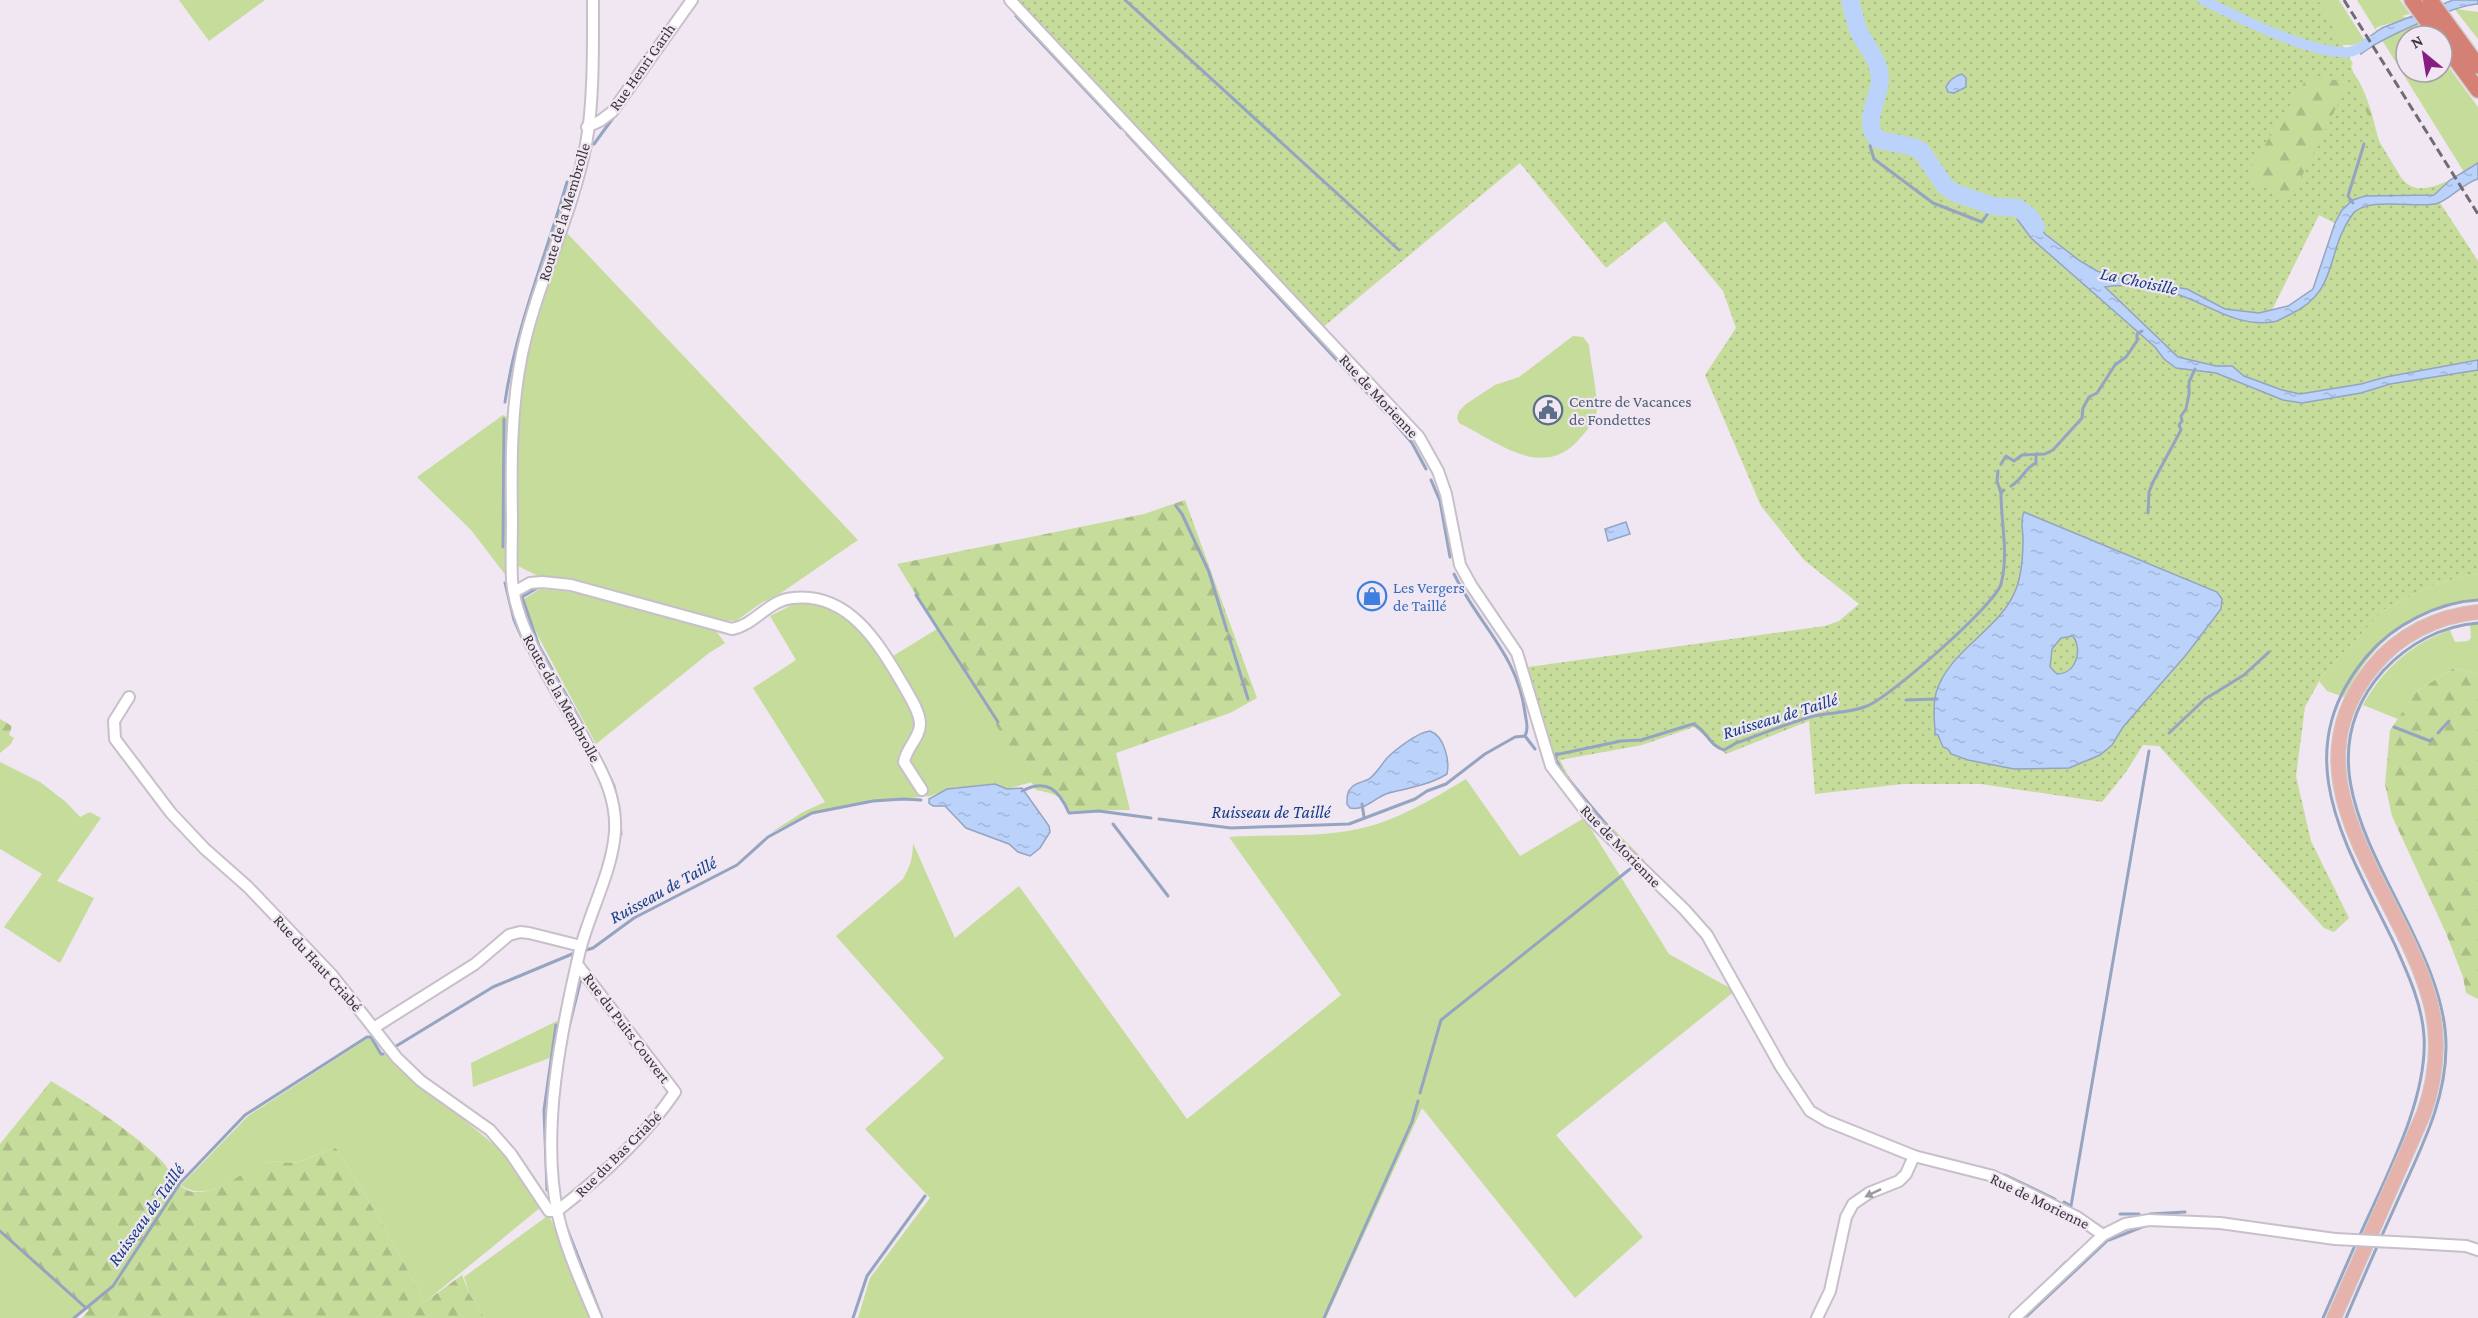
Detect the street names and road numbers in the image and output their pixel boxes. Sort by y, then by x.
street label: Rue Henri Garih [606,20,679,114]
street label: Route de la Membrolle [535,141,593,283]
street label: Rue de Morienne [1336,351,1422,441]
street label: Route de la Membrolle [520,631,604,765]
street label: Rue de Morienne [1577,801,1665,891]
street label: Rue du Haut Criabé [270,911,366,1015]
street label: Rue du Puits Couvert [580,970,674,1087]
street label: Rue du Bas Criabé [572,1108,664,1200]
street label: Rue de Morienne [1988,1170,2092,1232]

